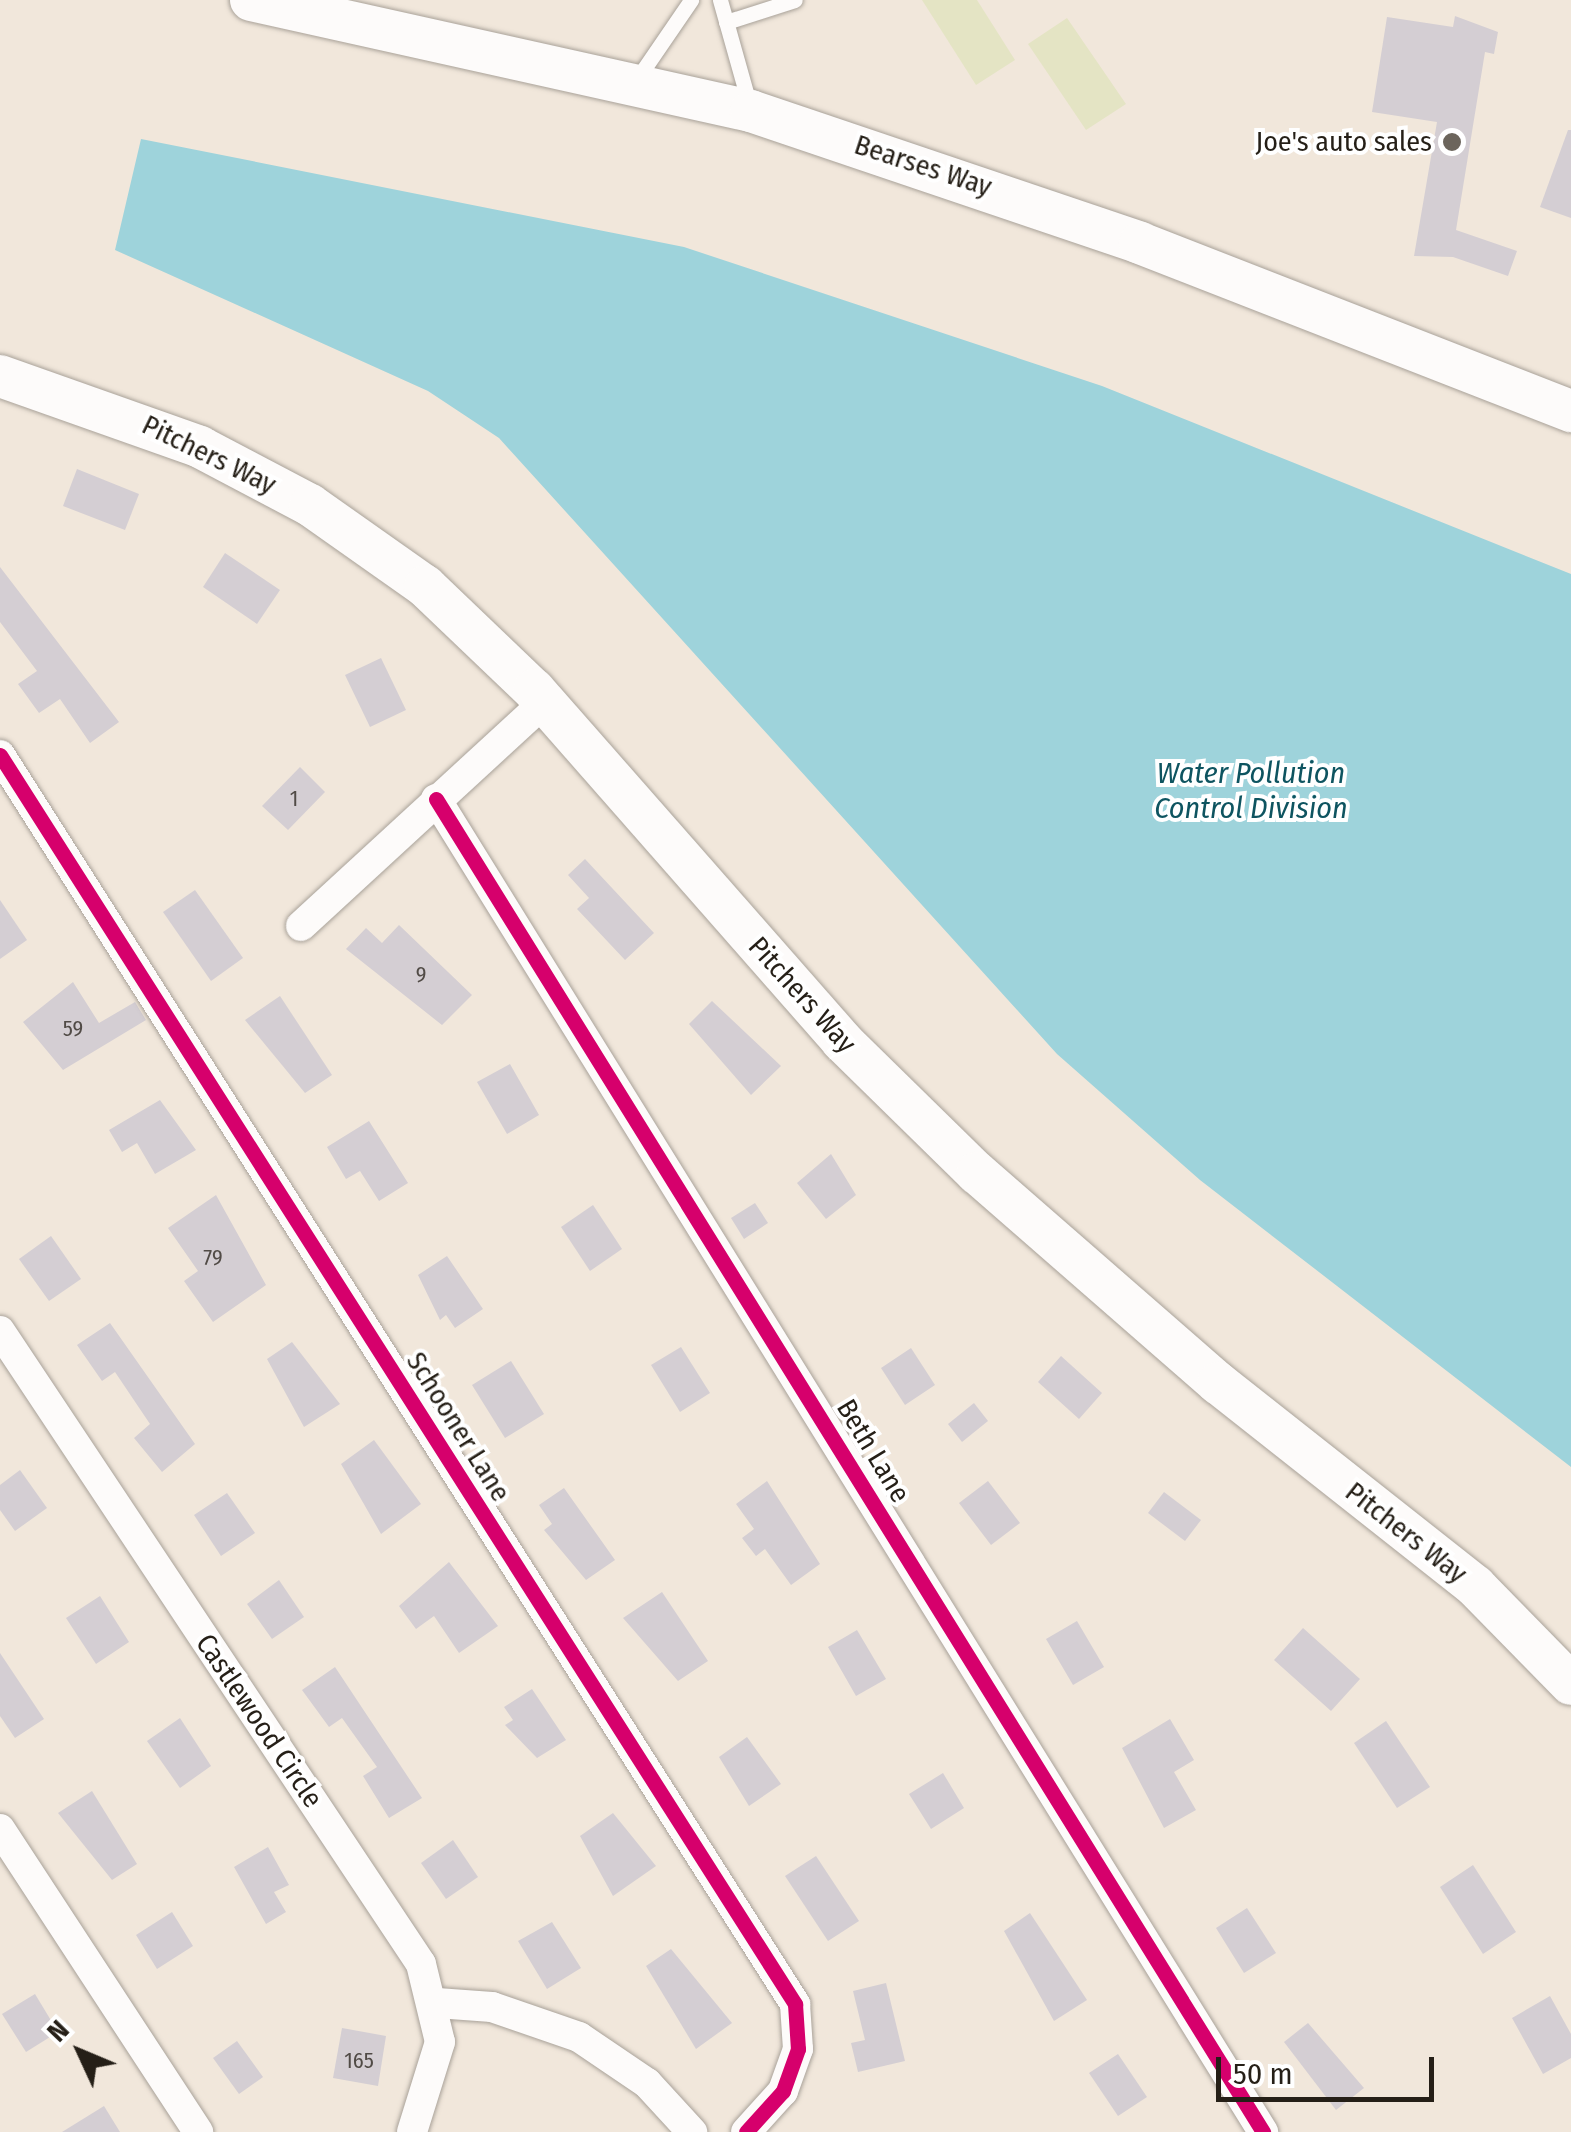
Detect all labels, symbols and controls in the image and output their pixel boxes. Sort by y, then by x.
place label: Joe's auto sales [1256,125,1432,159]
street label: Bearses Way [850,128,996,204]
marker: Joe's auto sales [1441,131,1463,153]
street label: Pitchers Way [137,408,281,502]
water label: Water Pollution Control Division [1154,755,1348,826]
house number: 1 [290,786,298,812]
street label: Pitchers Way [741,930,863,1060]
house number: 9 [416,962,426,988]
house number: 59 [63,1016,83,1042]
house number: 79 [203,1245,223,1271]
street label: Schooner Lane [399,1346,517,1508]
street label: Beth Lane [829,1393,917,1509]
street label: Pitchers Way [1339,1475,1473,1591]
street label: Castlewood Circle [189,1628,329,1814]
north arrow [30,2002,130,2102]
text: N [40,2013,76,2048]
scale bar [1221,2037,1438,2099]
house number: 165 [344,2048,374,2074]
text: 50 m [1233,2056,1293,2092]

